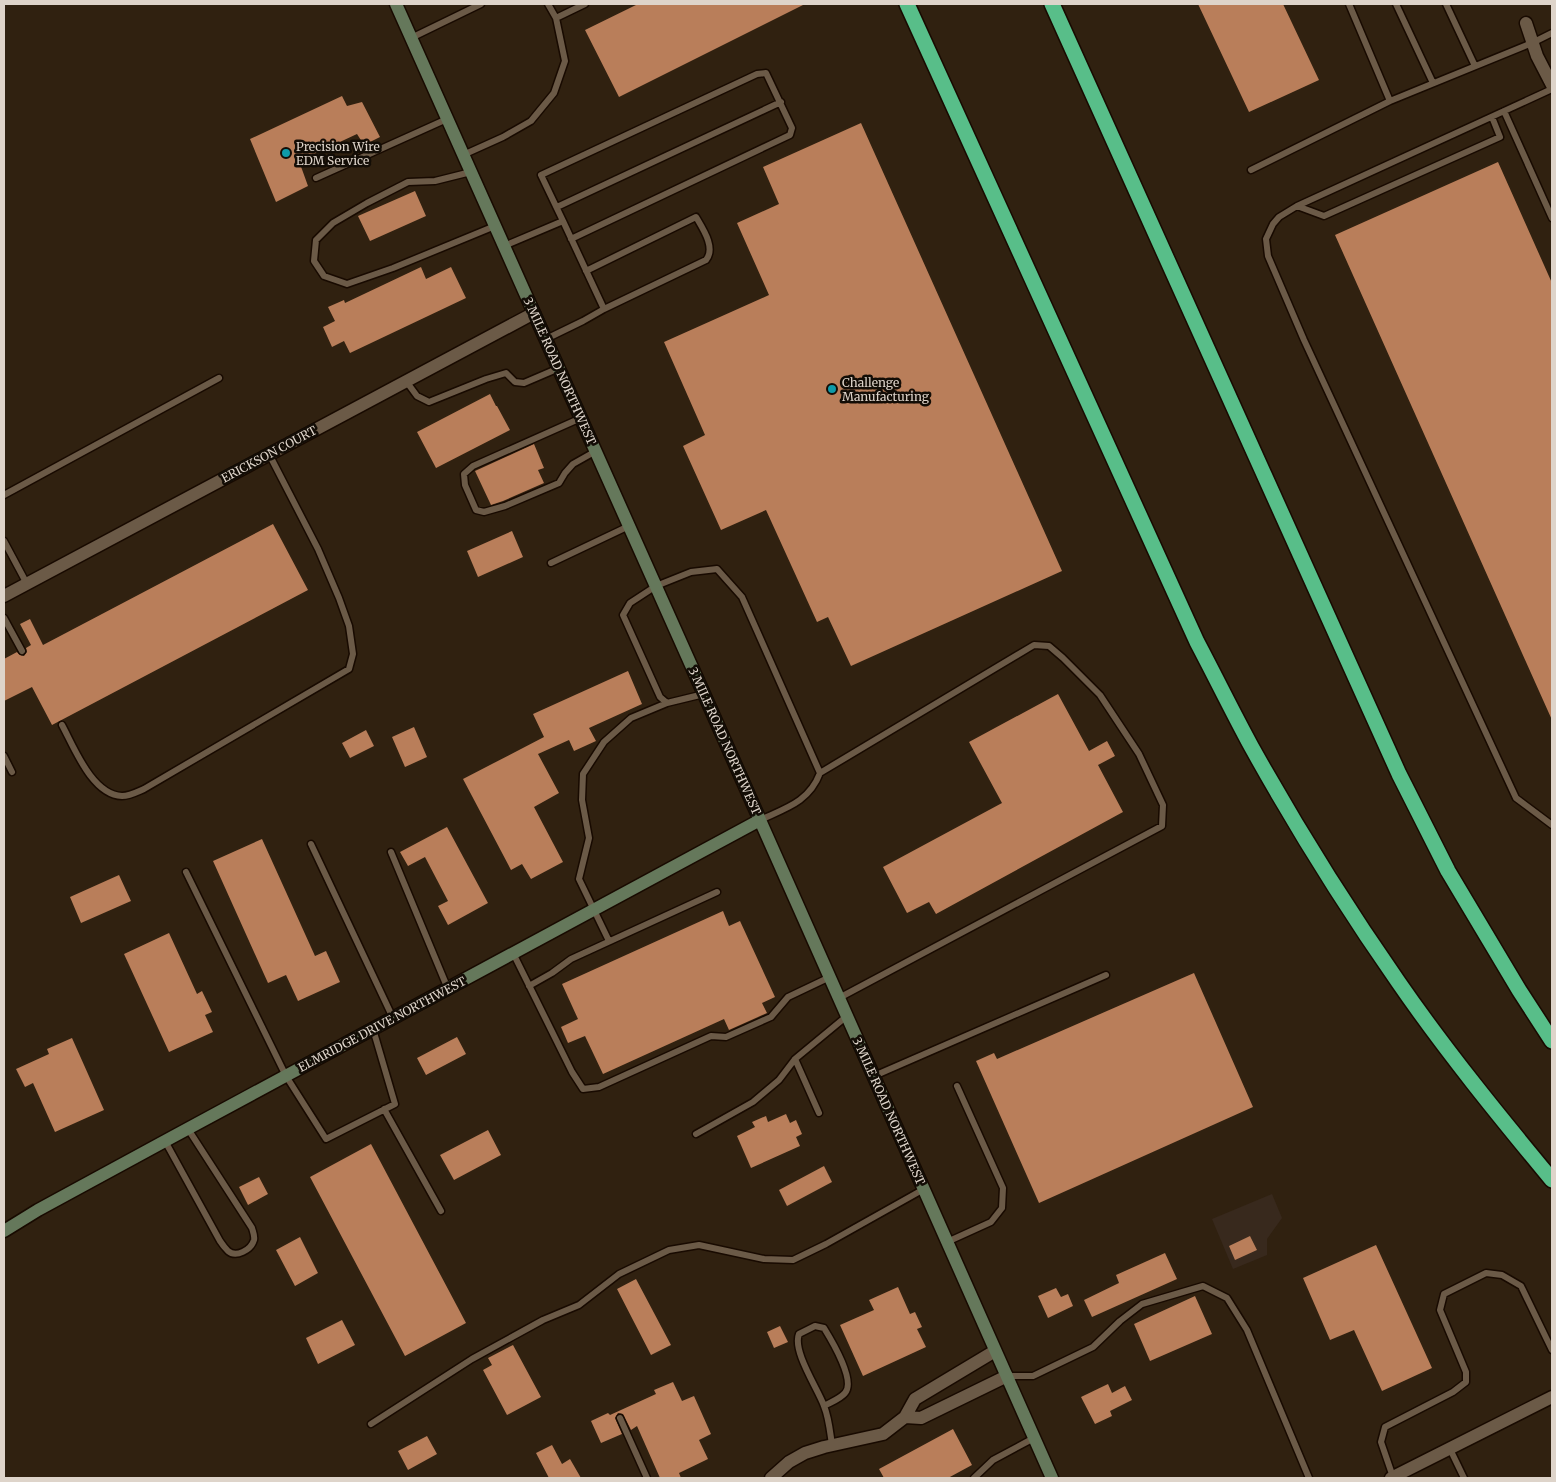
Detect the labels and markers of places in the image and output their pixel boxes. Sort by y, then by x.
place label: Precision Wire EDM Service [296,139,380,168]
marker: Precision Wire EDM Service [280,147,292,159]
place label: Challenge Manufacturing [842,375,930,404]
marker: Challenge Manufacturing [826,383,838,395]

